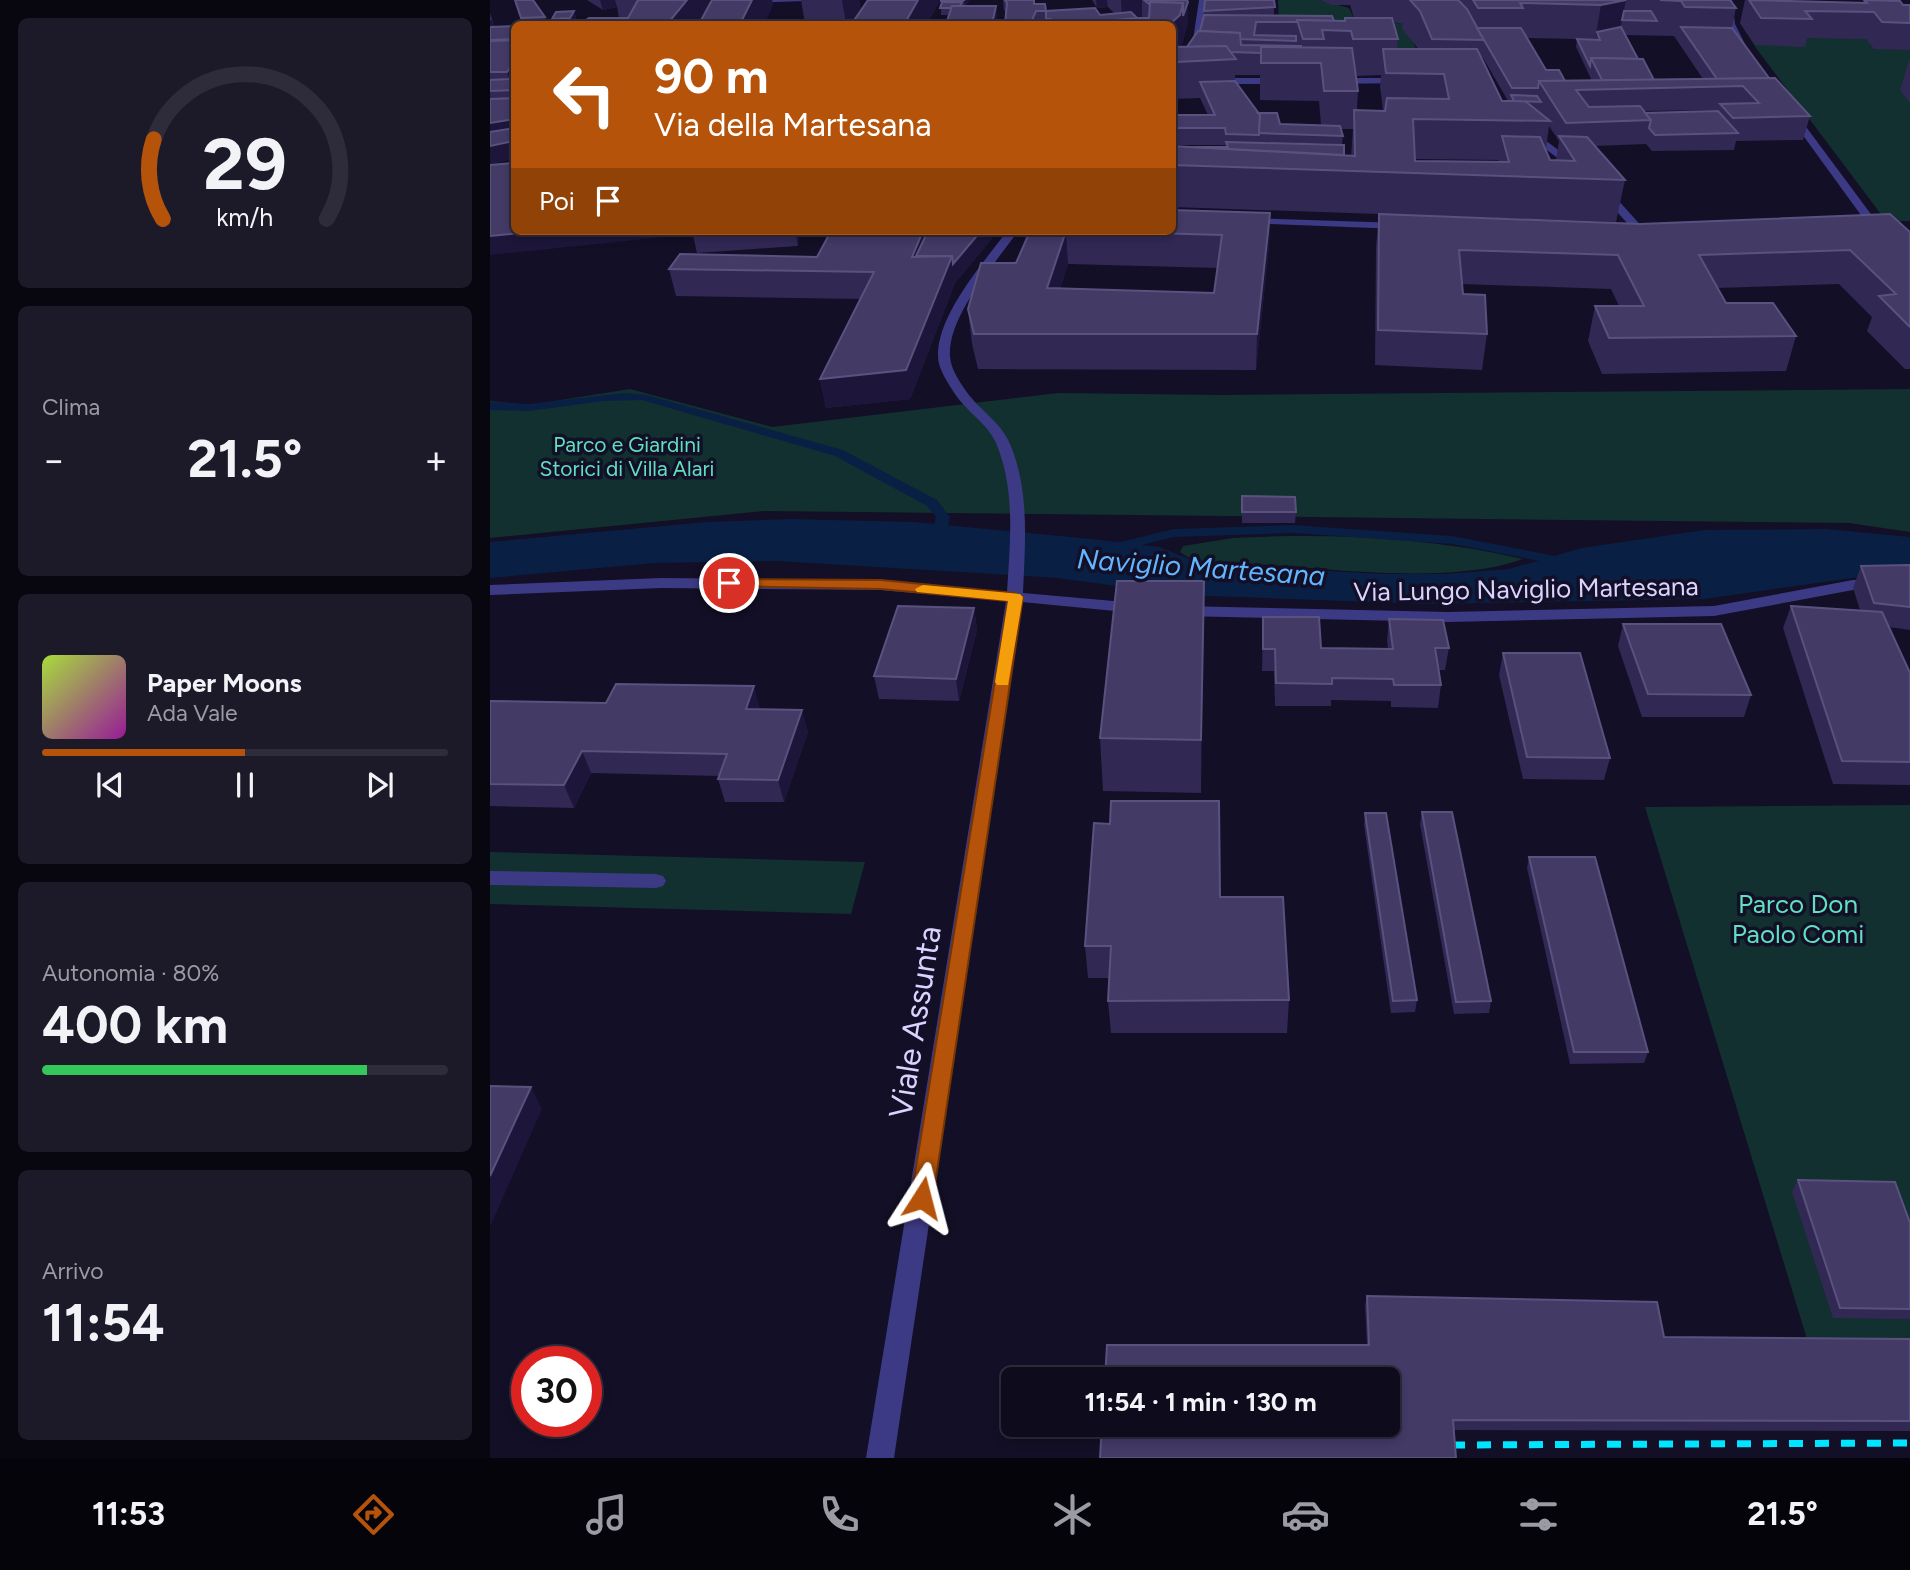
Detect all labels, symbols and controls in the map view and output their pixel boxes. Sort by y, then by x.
text: 90 m [654,46,769,105]
icon: left [539,49,630,140]
text: Via della Martesana [654,106,931,144]
text: 29 [203,120,287,207]
icon: arrive [589,182,627,220]
text: Poi [539,185,575,217]
text: km/h [216,202,274,232]
text: Clima [42,393,100,421]
text: 21.5° [188,428,302,490]
park label: Parco e Giardini Storici di Villa Alari [540,432,714,481]
text: − [42,437,66,483]
text: + [424,437,448,483]
water label: Naviglio Martesana [1076,541,1326,593]
pin [699,553,759,613]
icon: arrive [710,564,748,602]
street label: Via Lungo Naviglio Martesana [1353,570,1699,608]
text: Paper Moons [147,667,302,699]
text: Ada Vale [147,699,238,727]
icon: previous [91,766,129,804]
icon: pause [226,766,264,804]
icon: next [361,766,399,804]
park label: Parco Don Paolo Comi [1732,888,1864,950]
street label: Viale Assunta [881,923,949,1121]
text: Autonomia · 80% [42,959,219,987]
text: 400 km [42,994,228,1056]
position arrow [885,1161,959,1235]
text: Arrivo [42,1257,104,1285]
text: 11:54 [42,1292,165,1354]
speed limit sign: 30 [511,1346,602,1437]
text: 11:54 · 1 min · 130 m [1084,1386,1317,1418]
icon: directions [349,1490,398,1539]
icon: music [582,1490,631,1539]
icon: phone [815,1490,864,1539]
icon: climate [1048,1490,1097,1539]
icon: car [1281,1490,1330,1539]
icon: filters [1514,1490,1563,1539]
text: 11:53 [92,1495,165,1533]
text: 21.5° [1747,1495,1818,1533]

